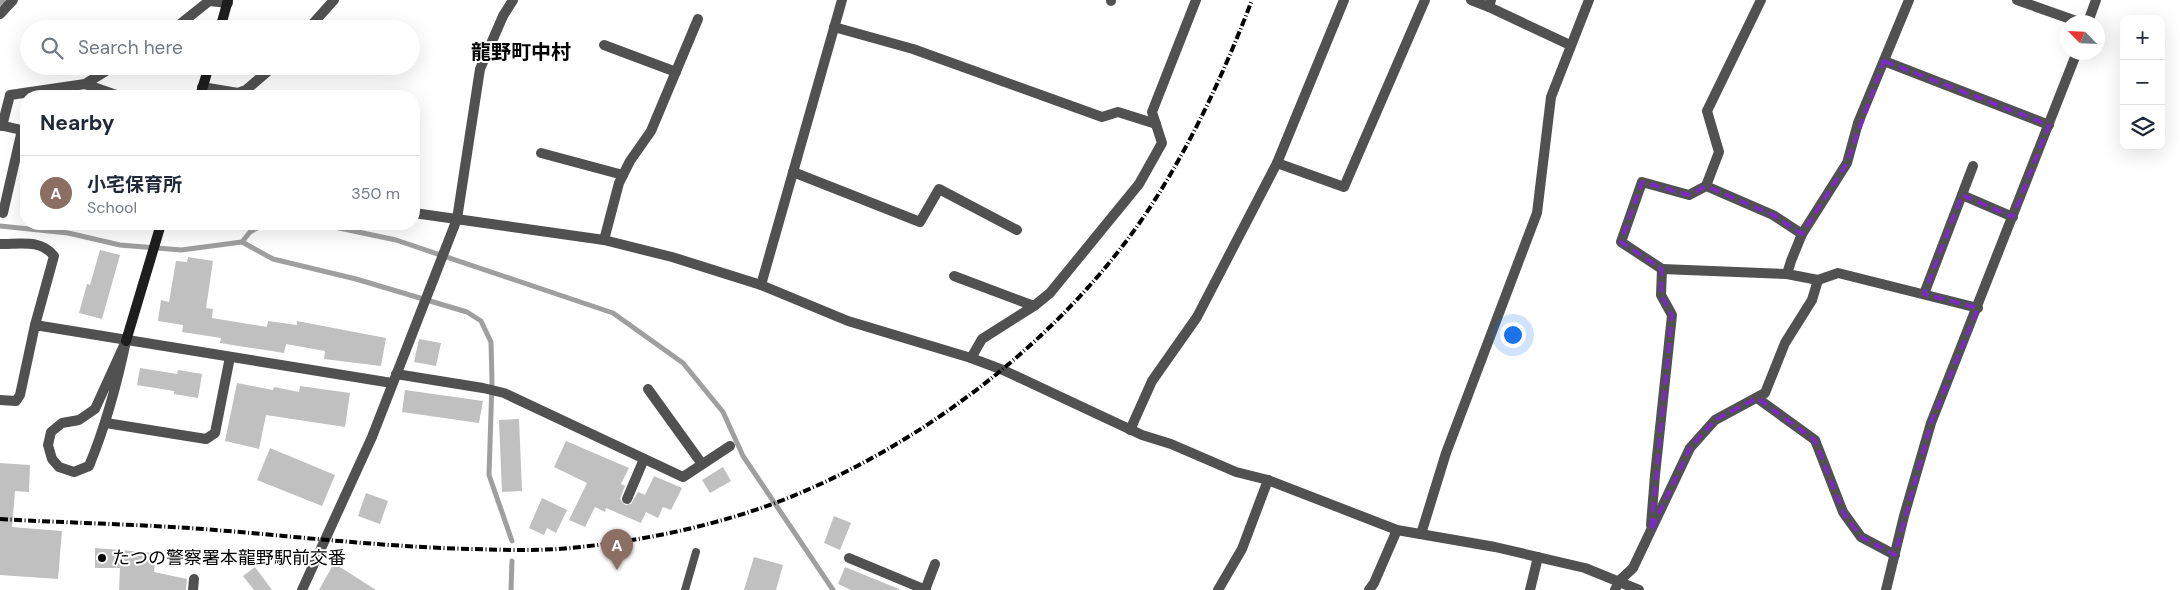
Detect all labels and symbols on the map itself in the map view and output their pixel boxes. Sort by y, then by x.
north arrow [2060,15,2105,60]
district label: 龍野町中村 [471,39,571,65]
your location [1500,322,1526,348]
pin: A [601,529,633,570]
place label: たつの警察署本龍野駅前交番 [112,546,346,570]
marker: たつの警察署本龍野駅前交番 [96,552,108,564]

